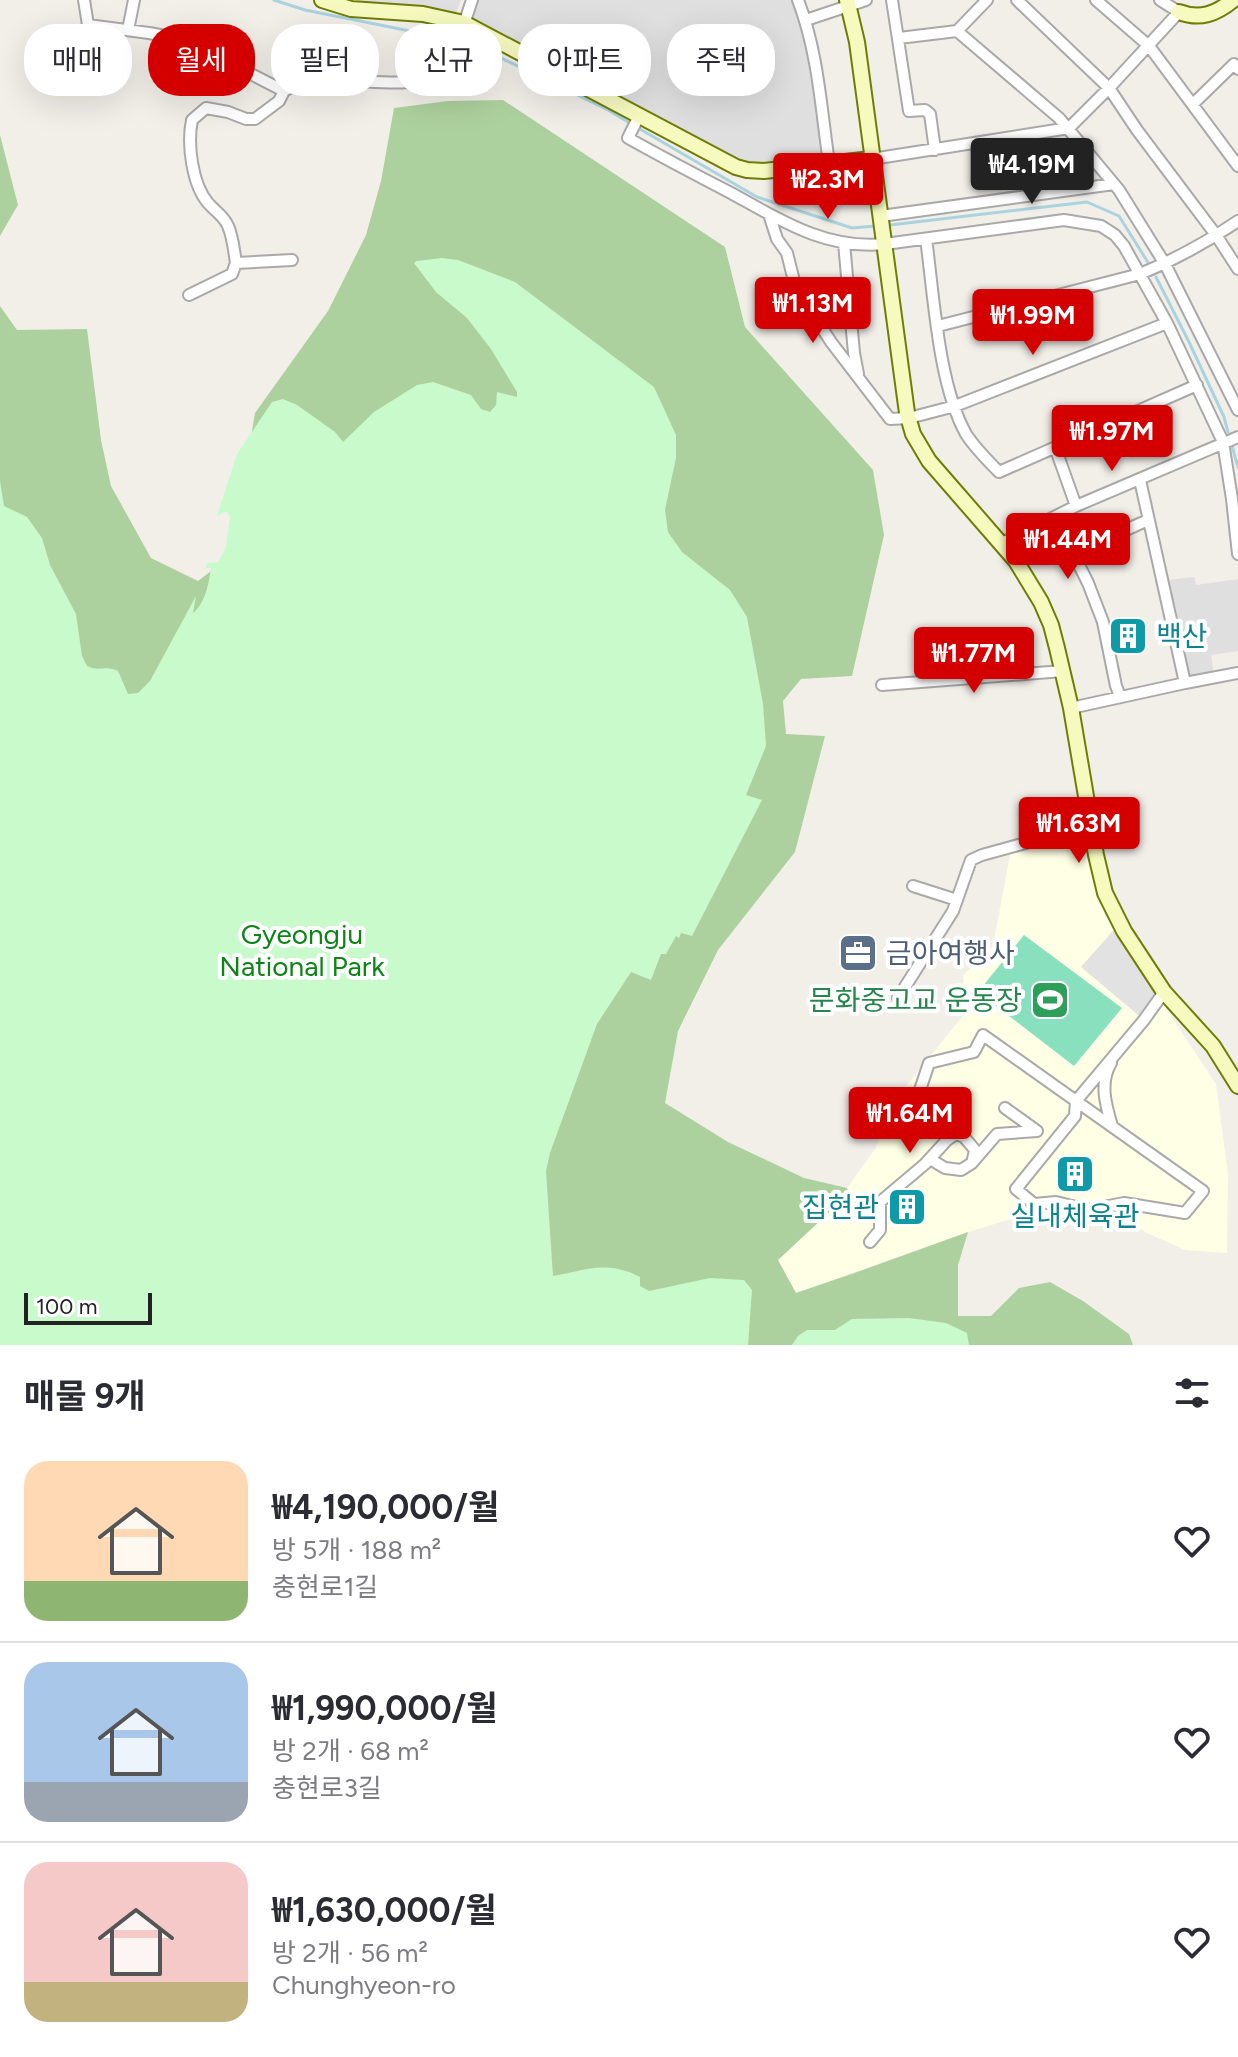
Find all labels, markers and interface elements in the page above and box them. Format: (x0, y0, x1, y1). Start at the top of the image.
chip: 매매 (24, 24, 132, 96)
chip: 월세 (148, 24, 255, 96)
chip: 필터 (271, 24, 379, 96)
chip: 신규 (395, 24, 502, 96)
chip: 아파트 (518, 24, 651, 96)
chip: 주택 (667, 24, 775, 96)
pin: ₩4.19M (967, 138, 1097, 206)
text: ₩4.19M (989, 148, 1075, 180)
pin: ₩2.3M (772, 153, 884, 221)
text: ₩2.3M (791, 163, 865, 195)
pin: ₩1.13M (748, 277, 878, 345)
text: ₩1.13M (773, 287, 853, 319)
pin: ₩1.99M (968, 289, 1098, 357)
text: ₩1.99M (990, 299, 1076, 331)
pin: ₩1.97M (1047, 405, 1177, 473)
text: ₩1.97M (1070, 415, 1154, 447)
pin: ₩1.44M (1003, 513, 1133, 581)
text: ₩1.44M (1024, 523, 1112, 555)
building icon: 백산 (1107, 615, 1149, 657)
place label: 백산 (1156, 619, 1208, 653)
pin: ₩1.77M (909, 627, 1039, 695)
text: ₩1.77M (932, 637, 1016, 669)
pin: ₩1.63M (1014, 797, 1144, 865)
text: ₩1.63M (1037, 807, 1121, 839)
park label: Gyeongju National Park (219, 917, 385, 983)
office icon: 금아여행사 (837, 932, 879, 974)
place label: 금아여행사 (886, 936, 1015, 970)
sports icon: 문화중고교 운동장 (1029, 979, 1071, 1021)
place label: 문화중고교 운동장 (809, 983, 1022, 1017)
pin: ₩1.64M (845, 1087, 975, 1155)
text: ₩1.64M (867, 1097, 953, 1129)
building icon: 실내체육관 (1054, 1153, 1096, 1195)
building icon: 집현관 (886, 1186, 928, 1228)
place label: 집현관 (802, 1190, 879, 1224)
place label: 실내체육관 (1011, 1199, 1139, 1233)
scale bar (24, 1289, 152, 1325)
text: 100 m (36, 1293, 97, 1320)
icon: filters (1170, 1371, 1214, 1415)
text: 매물 9개 (24, 1376, 146, 1417)
text: ₩4,190,000/월 (272, 1487, 499, 1528)
icon: home (88, 1493, 184, 1589)
icon: heart (1170, 1519, 1214, 1563)
text: 방 5개 · 188 m² (272, 1534, 441, 1566)
text: 충현로1길 (272, 1571, 378, 1603)
text: ₩1,990,000/월 (272, 1688, 497, 1729)
icon: home (88, 1694, 184, 1790)
icon: heart (1170, 1720, 1214, 1764)
text: 방 2개 · 68 m² (272, 1735, 429, 1767)
text: 충현로3길 (272, 1772, 382, 1804)
text: ₩1,630,000/월 (272, 1890, 497, 1931)
icon: home (88, 1894, 184, 1990)
icon: heart (1170, 1920, 1214, 1964)
text: 방 2개 · 56 m² (272, 1937, 428, 1969)
text: Chunghyeon-ro (272, 1969, 456, 2001)

